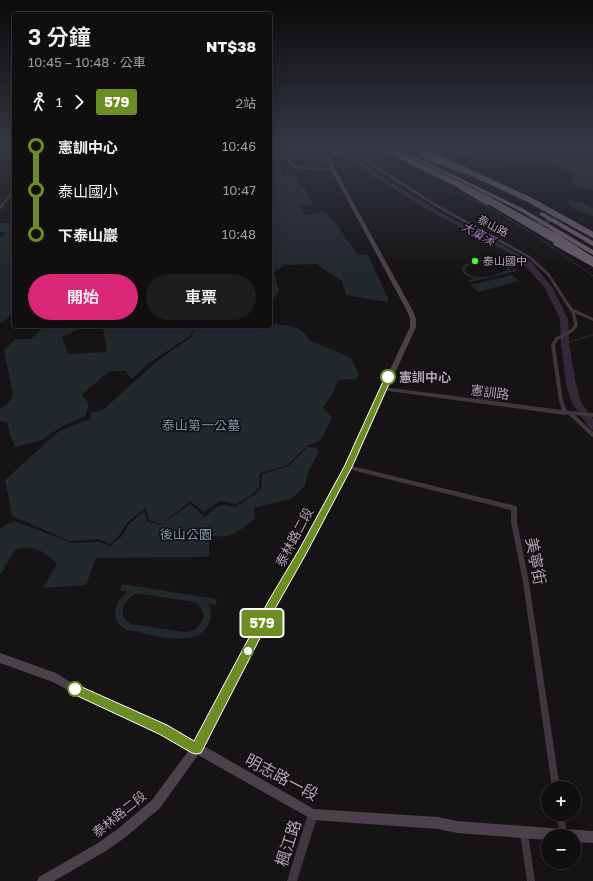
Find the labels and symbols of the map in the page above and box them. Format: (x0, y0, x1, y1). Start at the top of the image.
street label: 泰山路 (476, 212, 511, 239)
water label: 大窠溪 (459, 218, 499, 250)
place label: 泰山國中 (483, 254, 527, 267)
marker: 泰山國中 (470, 256, 480, 266)
marker: 憲訓中心 (380, 369, 396, 385)
place label: 憲訓中心 (399, 369, 451, 385)
street label: 憲訓路 (470, 382, 510, 402)
park label: 泰山第一公墓 (162, 417, 240, 433)
street label: 泰林路二段 (272, 505, 316, 569)
park label: 後山公園 (160, 526, 212, 542)
street label: 美寧街 (522, 536, 550, 586)
line badge: 579 (239, 610, 285, 636)
unlabelled marker (242, 645, 254, 657)
unlabelled marker (67, 681, 83, 697)
street label: 明志路一段 (242, 749, 322, 805)
street label: 泰林路二段 (89, 787, 149, 841)
street label: 楓江路 (271, 817, 305, 869)

